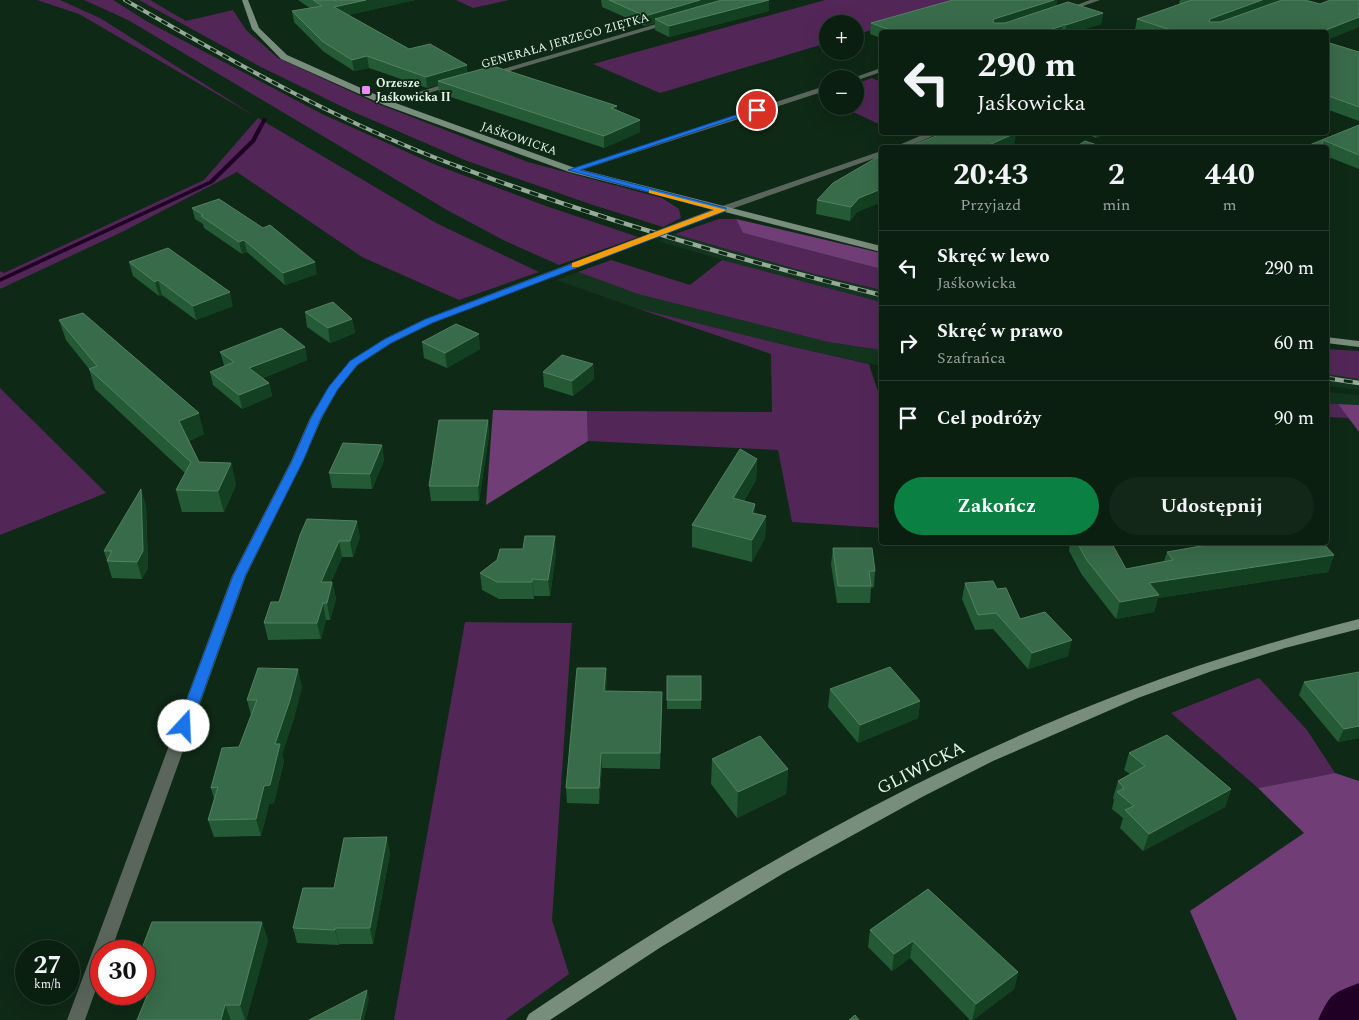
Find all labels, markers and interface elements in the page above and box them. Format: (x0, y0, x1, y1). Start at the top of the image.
street label: GENERAŁA JERZEGO ZIĘTKA (479, 8, 651, 74)
map controls (819, 15, 864, 115)
button: + (819, 15, 864, 60)
text: 290 m (977, 39, 1076, 92)
icon: left (894, 50, 959, 115)
button: − (819, 70, 864, 115)
place label: Orzesze Jaśkowicka II (376, 74, 451, 107)
marker: Orzesze Jaśkowicka II (360, 84, 372, 96)
text: Jaśkowicka (977, 87, 1086, 120)
pin (736, 89, 778, 131)
icon: arrive (743, 96, 771, 124)
street label: JAŚKOWICKA (478, 117, 560, 161)
text: 20:43 (953, 152, 1028, 198)
text: 2 (1108, 152, 1125, 198)
text: 440 (1204, 152, 1255, 198)
text: Przyjazd (960, 193, 1021, 217)
text: min (1102, 193, 1130, 217)
text: m (1223, 193, 1237, 217)
text: Skręć w lewo (937, 242, 1050, 271)
icon: left (894, 254, 922, 282)
text: 290 m (1264, 254, 1314, 283)
text: Jaśkowicka (937, 271, 1016, 295)
text: Skręć w prawo (937, 317, 1063, 346)
icon: right (894, 329, 922, 357)
text: 60 m (1274, 329, 1314, 358)
text: Szafrańca (937, 346, 1006, 370)
icon: arrive (894, 404, 922, 432)
text: Cel podróży (937, 404, 1041, 433)
text: 90 m (1274, 404, 1314, 433)
button: Zakończ (894, 477, 1099, 535)
button: Udostępnij (1109, 477, 1314, 535)
position arrow (157, 699, 209, 751)
street label: GLIWICKA (872, 734, 970, 802)
speed limit sign: 30 (90, 940, 155, 1005)
text: 27 (33, 947, 62, 985)
text: km/h (34, 975, 61, 994)

